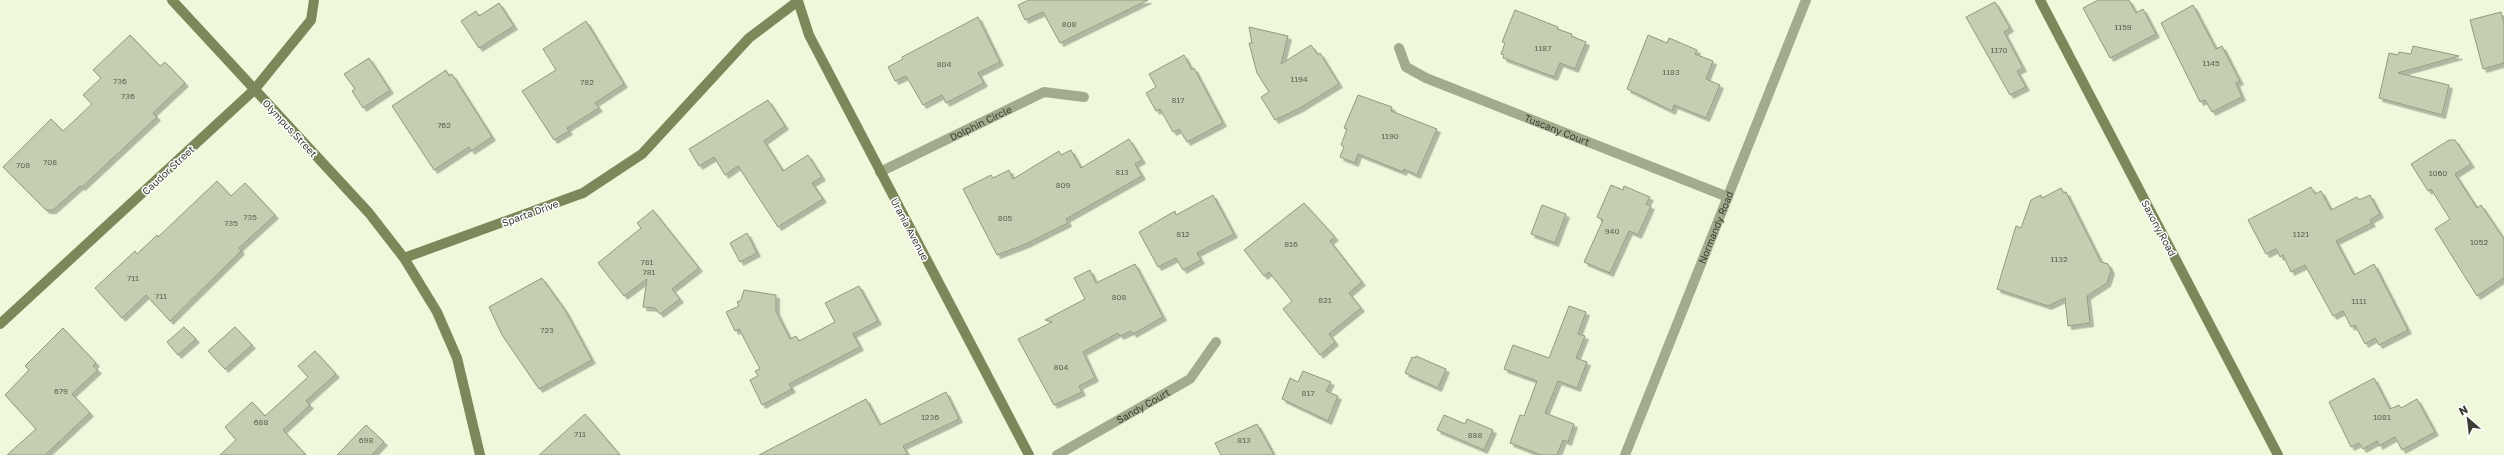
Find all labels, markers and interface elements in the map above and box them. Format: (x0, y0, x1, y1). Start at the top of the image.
house number: 808 (1062, 19, 1076, 29)
house number: 1159 (2114, 22, 2132, 32)
house number: 1187 (1535, 43, 1551, 53)
house number: 1170 (1991, 45, 2008, 55)
house number: 1145 (2202, 58, 2220, 68)
house number: 804 (937, 59, 951, 69)
house number: 1183 (1662, 67, 1680, 77)
house number: 1194 (1290, 74, 1308, 84)
house number: 736 (113, 76, 127, 86)
house number: 782 (580, 77, 594, 87)
house number: 736 (121, 91, 135, 101)
house number: 817 (1172, 95, 1185, 105)
street label: Olympus Street (260, 97, 320, 159)
street label: Dolphin Circle (948, 103, 1014, 143)
street label: Tuscany Court (1523, 111, 1591, 148)
house number: 762 (437, 120, 451, 130)
house number: 1190 (1381, 131, 1399, 141)
street label: Caudor Street (140, 143, 196, 197)
house number: 708 (43, 157, 57, 167)
house number: 708 (16, 160, 30, 170)
house number: 813 (1115, 167, 1129, 177)
house number: 1060 (2429, 168, 2447, 178)
house number: 809 (1056, 180, 1070, 190)
street label: Normandy Road (1696, 189, 1735, 265)
street label: Urania Avenue (888, 196, 932, 262)
street label: Sparta Drive (500, 197, 560, 229)
street label: Saxony Road (2139, 198, 2179, 258)
house number: 735 (243, 212, 257, 222)
house number: 805 (998, 213, 1013, 223)
house number: 735 (224, 218, 238, 228)
house number: 940 (1605, 226, 1619, 236)
house number: 812 (1176, 229, 1190, 239)
house number: 1121 (2293, 229, 2309, 239)
house number: 1052 (2470, 237, 2488, 247)
house number: 816 (1284, 239, 1298, 249)
house number: 1132 (2050, 254, 2068, 264)
house number: 781 (641, 257, 654, 267)
house number: 781 (643, 267, 656, 277)
house number: 711 (127, 273, 139, 283)
house number: 711 (155, 291, 167, 301)
house number: 808 (1112, 292, 1126, 302)
house number: 821 (1318, 295, 1332, 305)
house number: 1111 (2351, 296, 2367, 306)
house number: 723 (540, 325, 554, 335)
house number: 804 (1054, 362, 1068, 372)
house number: 679 (54, 386, 68, 396)
street label: Sandy Court (1114, 386, 1172, 426)
house number: 817 (1302, 388, 1315, 398)
north arrow (2448, 399, 2488, 439)
text: N (2456, 402, 2470, 417)
house number: 1236 (921, 412, 939, 422)
house number: 1081 (2373, 412, 2391, 422)
house number: 688 (254, 417, 268, 427)
house number: 711 (574, 429, 586, 439)
house number: 888 (1468, 430, 1482, 440)
house number: 698 (359, 435, 373, 445)
house number: 813 (1237, 435, 1251, 445)

